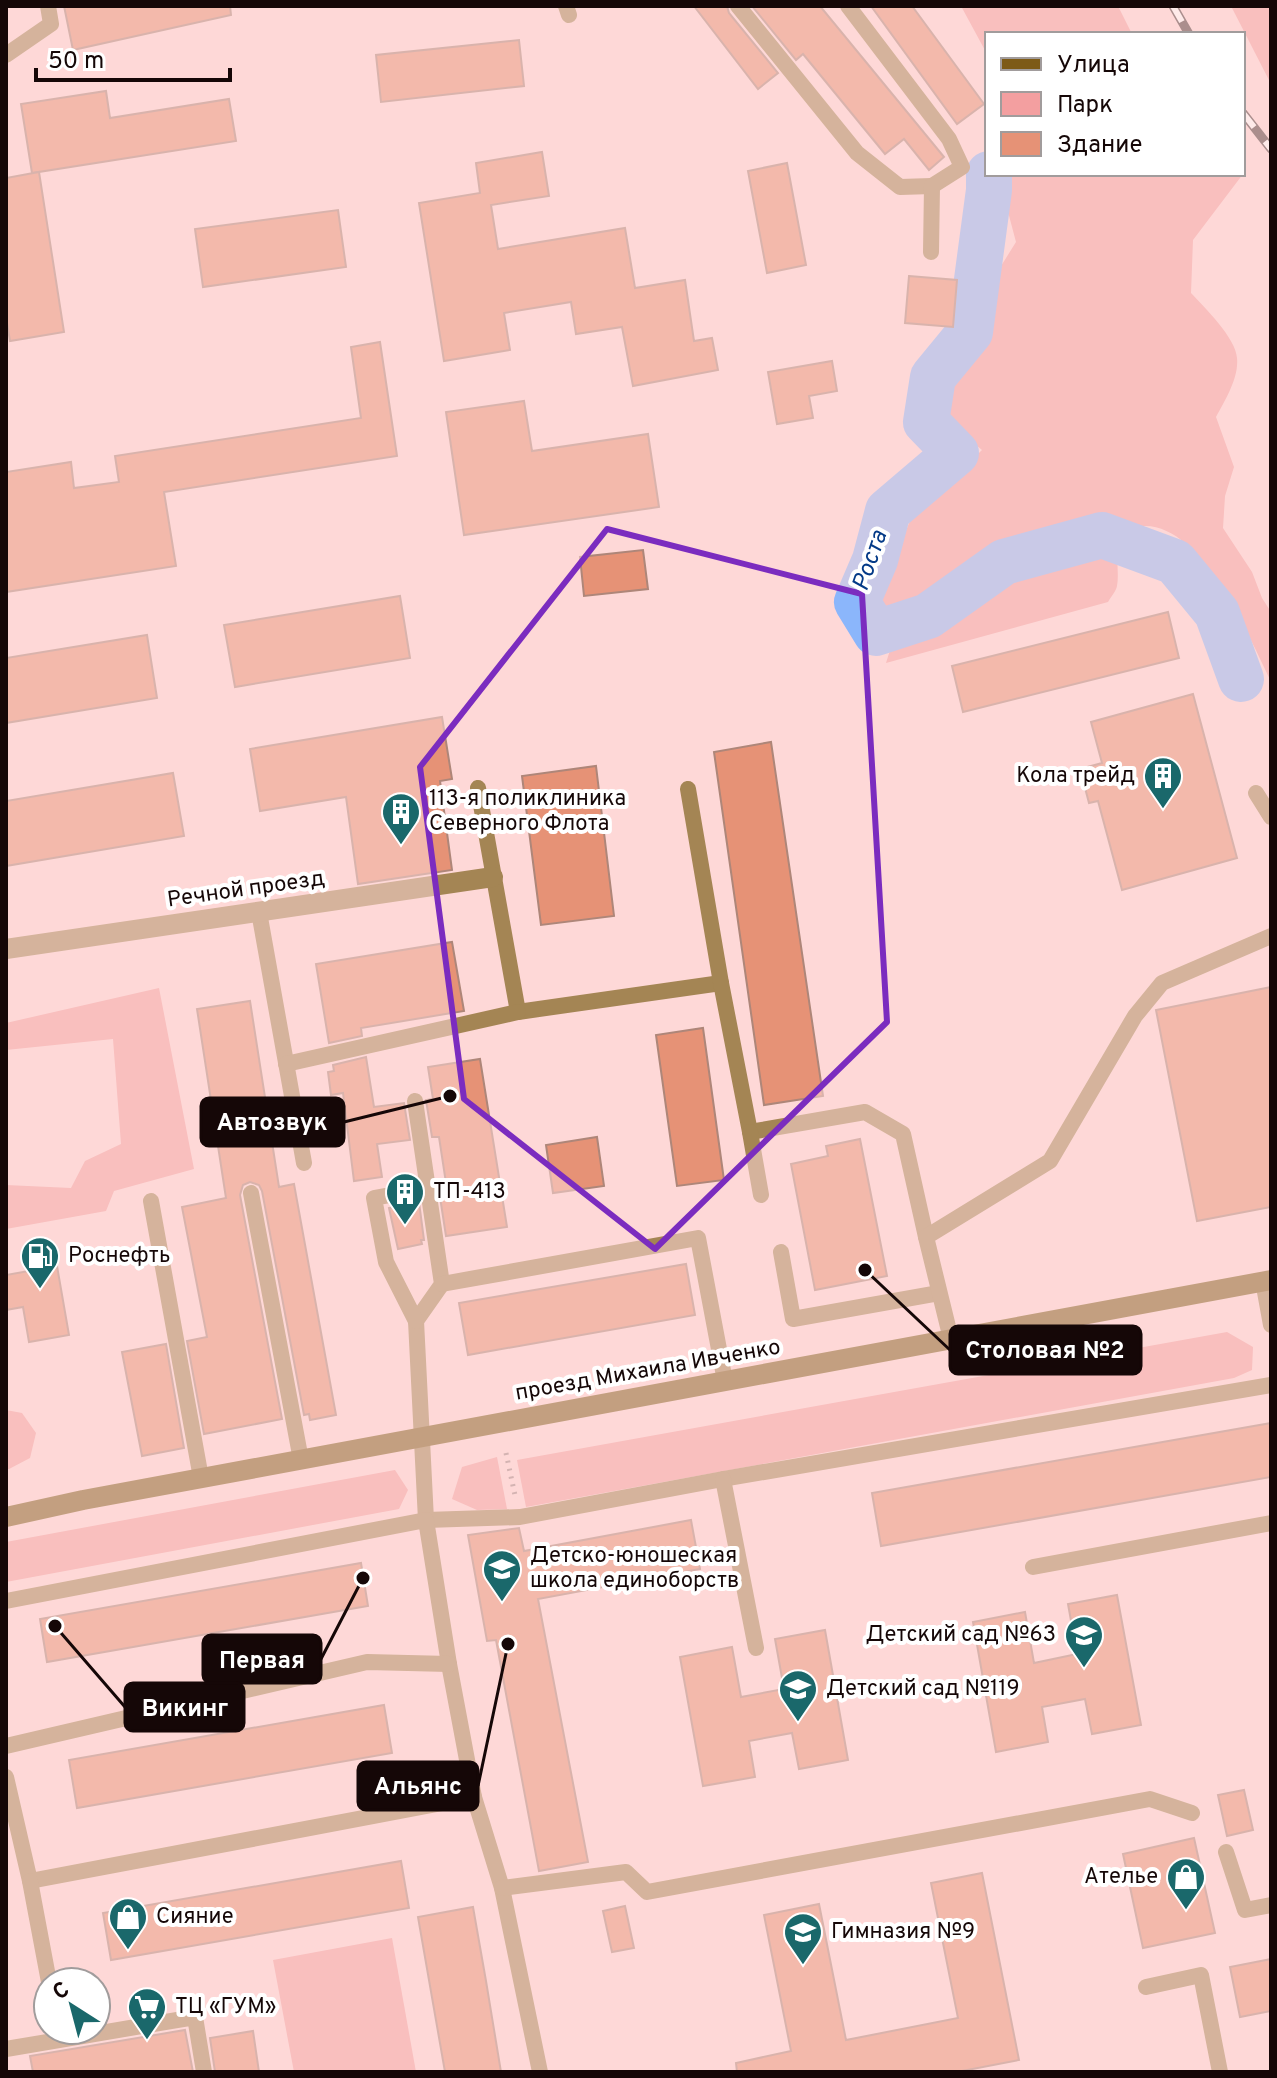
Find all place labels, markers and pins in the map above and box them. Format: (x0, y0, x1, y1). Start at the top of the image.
building icon: Кола трейд (1142, 755, 1184, 810)
place label: Кола трейд (1016, 763, 1135, 790)
place label: 113-я поликлиника Северного Флота (429, 786, 626, 838)
building icon: 113-я поликлиника Северного Флота (380, 791, 422, 846)
callout: Автозвук (201, 1098, 344, 1146)
building icon: ТП-413 (384, 1171, 426, 1226)
place label: ТП-413 (433, 1179, 506, 1206)
fuel station icon: Роснефть (19, 1235, 61, 1290)
place label: Роснефть (68, 1243, 170, 1270)
callout: Столовая №2 (950, 1326, 1141, 1374)
place label: Детско-юношеская школа единоборств (530, 1543, 739, 1595)
school or university icon: Детско-юношеская школа единоборств (481, 1548, 523, 1603)
school or university icon: Детский сад №63 (1063, 1614, 1105, 1669)
place label: Детский сад №63 (866, 1622, 1056, 1649)
callout: Первая (203, 1635, 321, 1683)
school or university icon: Детский сад №119 (777, 1668, 819, 1723)
place label: Детский сад №119 (826, 1676, 1020, 1703)
callout: Викинг (125, 1683, 244, 1731)
callout: Альянс (358, 1762, 478, 1810)
shop icon: Ателье (1165, 1856, 1207, 1911)
place label: Ателье (1084, 1864, 1158, 1891)
shop icon: Сияние (107, 1896, 149, 1951)
place label: Сияние (156, 1904, 233, 1931)
school or university icon: Гимназия №9 (782, 1911, 824, 1966)
place label: Гимназия №9 (831, 1919, 975, 1946)
supermarket icon: ТЦ «ГУМ» (126, 1986, 168, 2041)
place label: ТЦ «ГУМ» (175, 1994, 276, 2021)

